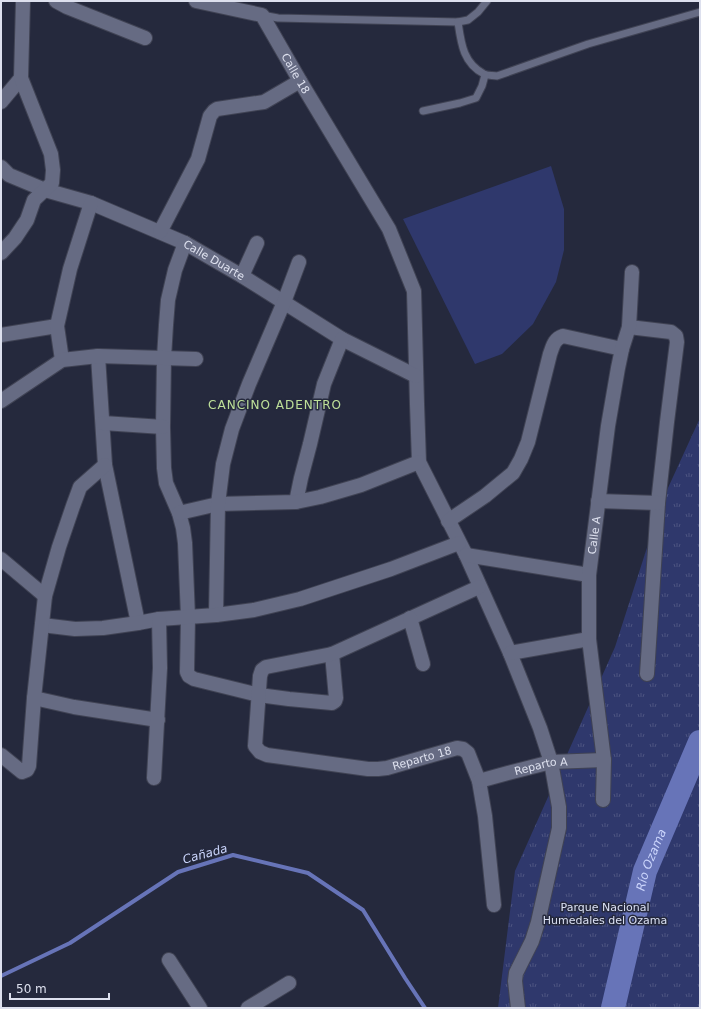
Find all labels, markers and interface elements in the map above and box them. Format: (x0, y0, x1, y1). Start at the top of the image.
street label: Calle 18 (278, 51, 312, 96)
street label: Calle Duarte (181, 237, 247, 283)
district label: CANCINO ADENTRO (208, 398, 342, 412)
street label: Calle A (586, 515, 603, 555)
street label: Reparto 18 (391, 744, 453, 773)
street label: Reparto A (513, 755, 568, 778)
water label: Río Ozama (634, 827, 669, 892)
water label: Cañada (181, 841, 229, 867)
park label: Parque Nacional Humedales del Ozama (543, 901, 667, 927)
scale bar (10, 975, 109, 1001)
text: 50 m (16, 982, 47, 996)

